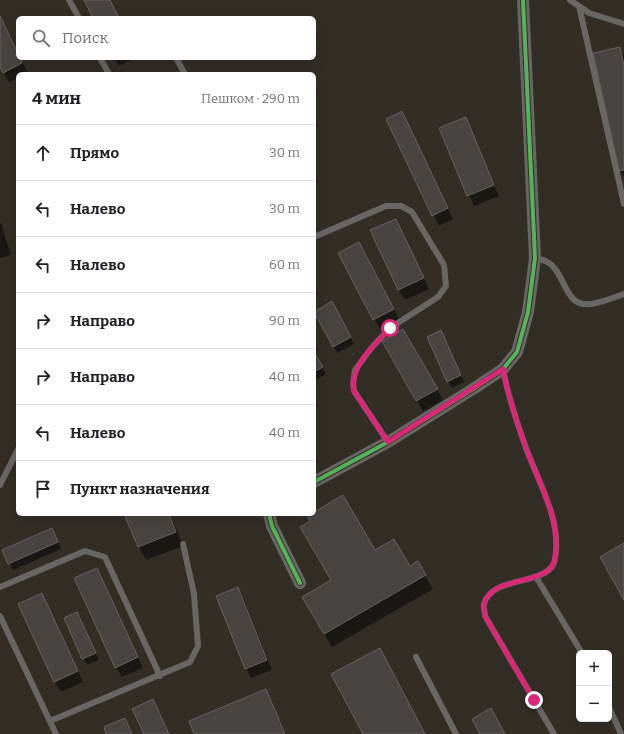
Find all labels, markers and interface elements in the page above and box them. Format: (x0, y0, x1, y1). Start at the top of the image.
search box (16, 16, 316, 60)
icon: search (30, 27, 52, 49)
text: Поиск (62, 29, 108, 47)
text: 4 мин (32, 88, 81, 109)
text: Пешком · 290 m (201, 91, 300, 106)
icon: ahead (32, 142, 54, 164)
text: Прямо (70, 144, 119, 162)
text: 30 m (269, 145, 300, 160)
icon: left (32, 198, 54, 220)
text: Налево (70, 200, 125, 218)
text: 30 m (269, 201, 300, 216)
icon: left (32, 254, 54, 276)
text: Налево (70, 256, 125, 274)
text: 60 m (269, 257, 300, 272)
icon: right (32, 310, 54, 332)
text: Направо (70, 312, 135, 330)
text: 90 m (269, 313, 300, 328)
route start (381, 319, 399, 337)
icon: right (32, 366, 54, 388)
text: Направо (70, 368, 135, 386)
text: 40 m (269, 369, 300, 384)
icon: left (32, 422, 54, 444)
text: Налево (70, 424, 125, 442)
text: 40 m (269, 425, 300, 440)
icon: arrive (32, 478, 54, 500)
text: Пункт назначения (70, 480, 210, 498)
map controls (576, 650, 612, 722)
button: + (576, 650, 612, 686)
button: − (576, 686, 612, 722)
route end (525, 691, 543, 709)

